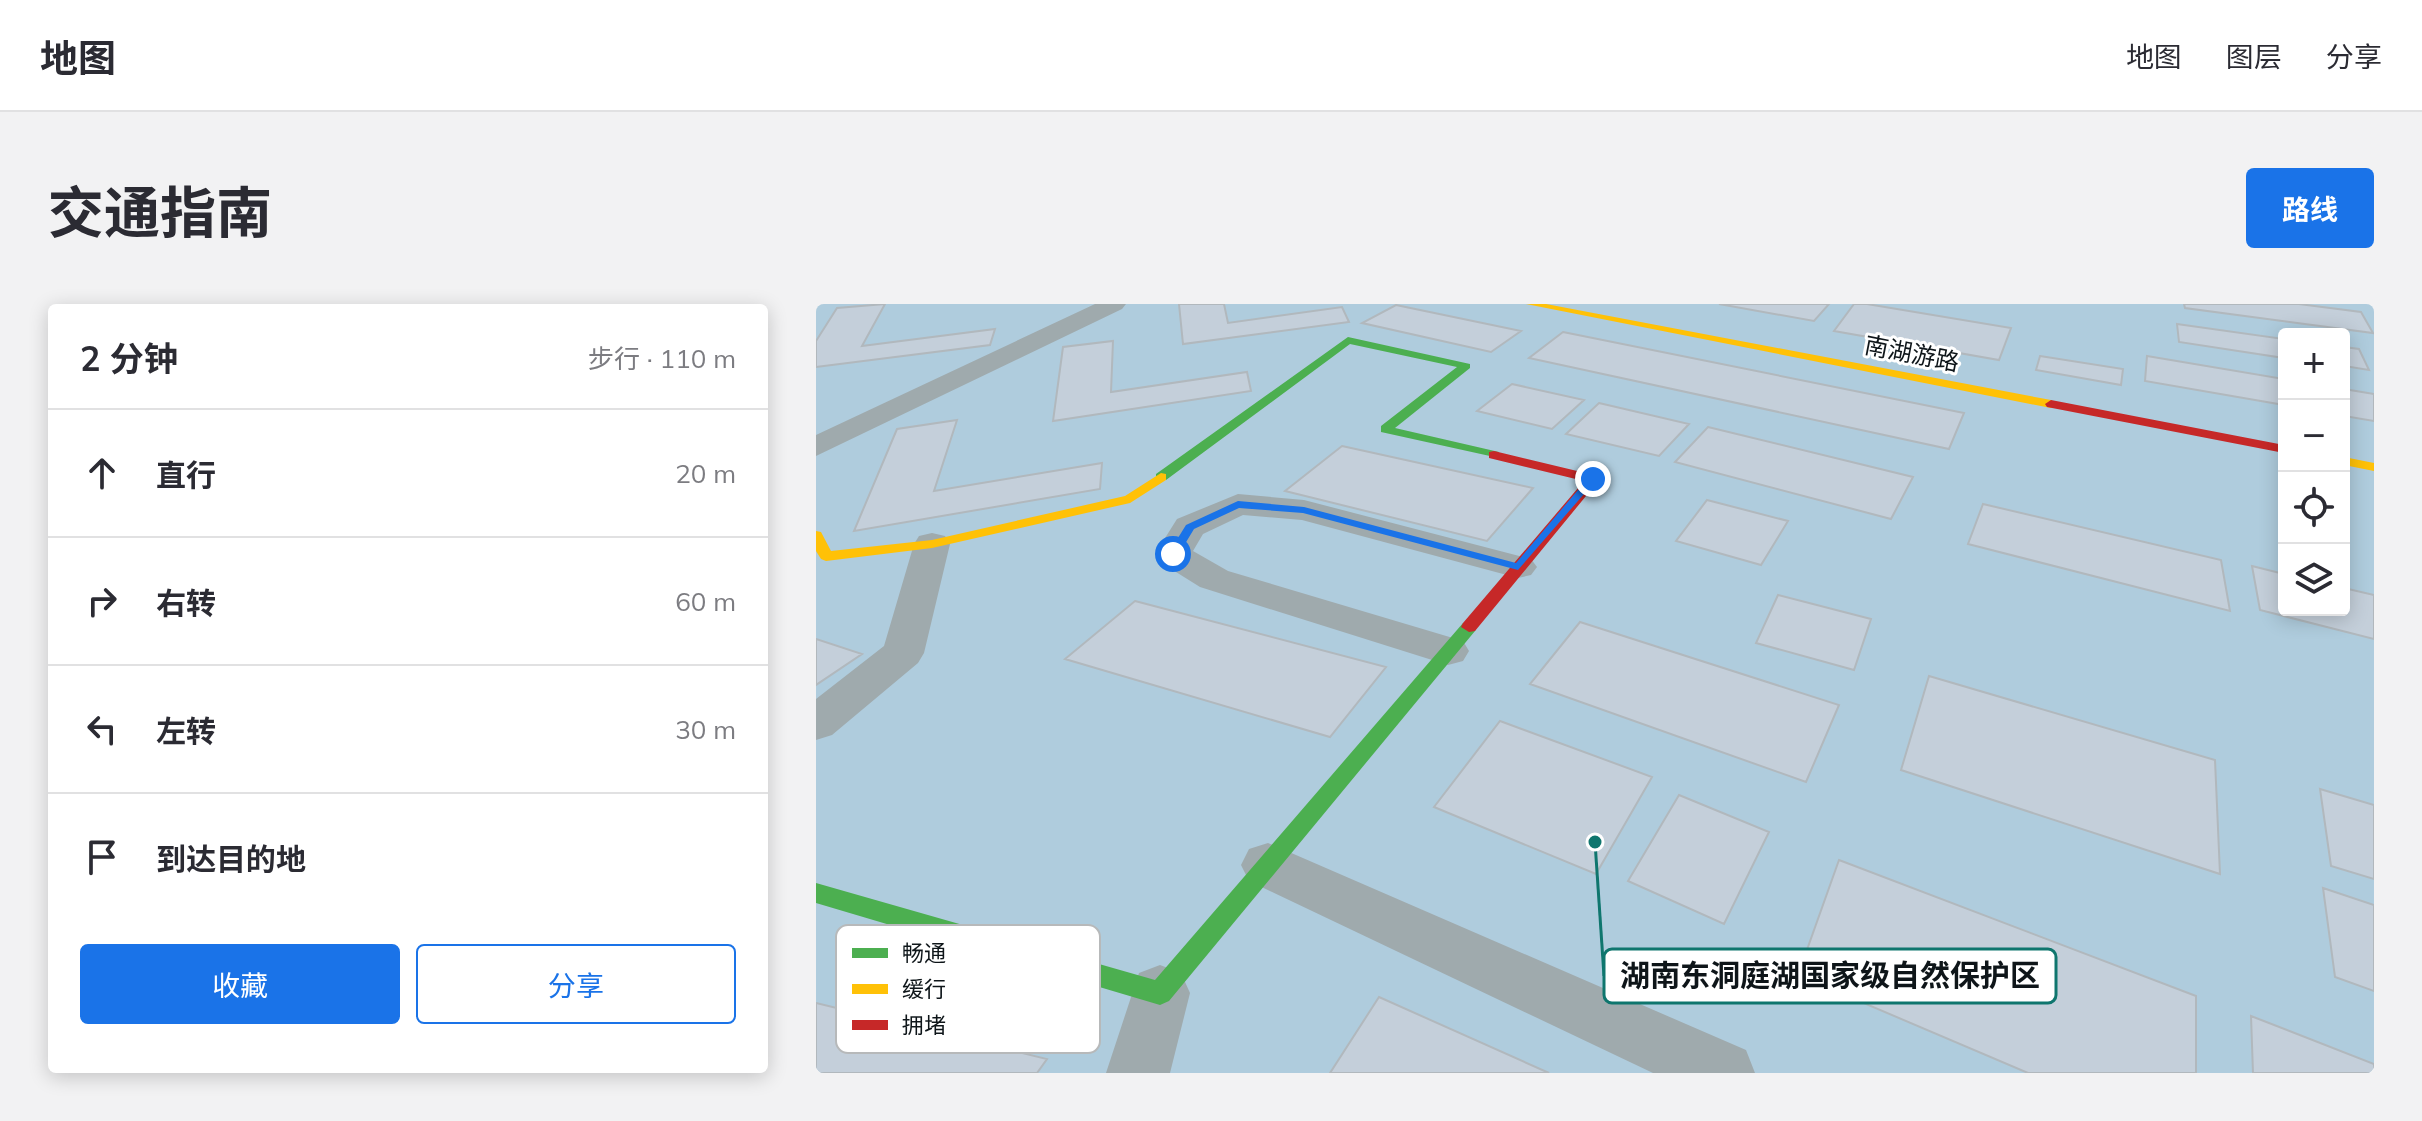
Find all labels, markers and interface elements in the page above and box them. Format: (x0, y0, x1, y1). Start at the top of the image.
text: 地图 (40, 34, 116, 82)
text: 地图 (2126, 39, 2182, 74)
text: 图层 (2226, 39, 2282, 74)
text: 分享 (2326, 39, 2382, 74)
button: 路线 (2246, 168, 2374, 248)
text: 交通指南 (48, 177, 272, 247)
map controls (2278, 328, 2350, 616)
button: + (2278, 328, 2350, 400)
street label: 南湖游路 (1862, 329, 1962, 377)
text: 2 分钟 (80, 337, 178, 380)
text: 步行 · 110 m (588, 342, 736, 375)
button: − (2278, 400, 2350, 472)
icon: ahead (80, 451, 124, 495)
text: 直行 (156, 456, 216, 494)
text: 20 m (675, 457, 736, 490)
route end (1575, 461, 1611, 497)
button: locate (2278, 472, 2350, 544)
route start (1155, 536, 1191, 572)
button: layers (2278, 544, 2350, 616)
icon: right (80, 579, 124, 623)
text: 右转 (156, 584, 216, 622)
text: 60 m (675, 585, 736, 618)
icon: left (80, 707, 124, 751)
text: 左转 (156, 712, 216, 750)
text: 30 m (675, 713, 736, 746)
icon: arrive (80, 835, 124, 879)
text: 到达目的地 (156, 840, 306, 878)
legend (836, 925, 1100, 1053)
text: 畅通 (902, 939, 946, 967)
button: 收藏 (80, 944, 400, 1024)
button: 分享 (416, 944, 736, 1024)
callout: 湖南东洞庭湖国家级自然保护区 (1604, 949, 2056, 1003)
text: 湖南东洞庭湖国家级自然保护区 (1620, 956, 2040, 994)
text: 缓行 (902, 975, 946, 1003)
text: 拥堵 (902, 1011, 946, 1039)

